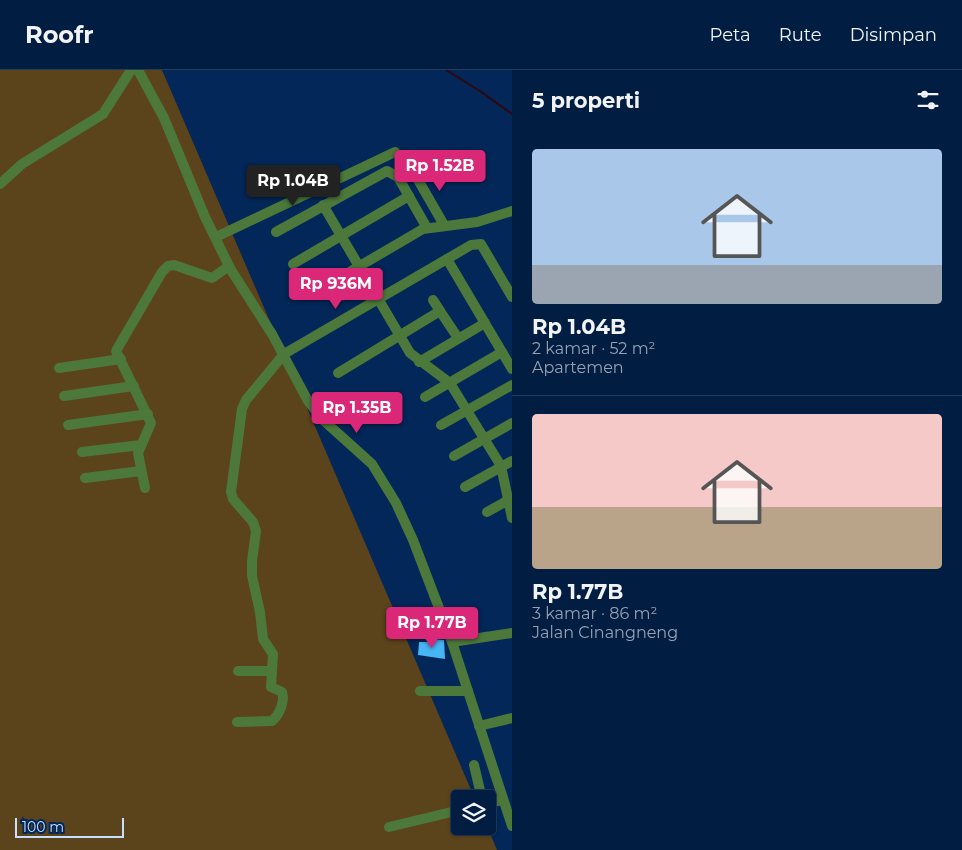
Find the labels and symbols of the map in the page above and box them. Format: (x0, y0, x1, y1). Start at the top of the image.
pin: Rp 1.52B (388, 150, 492, 192)
pin: Rp 1.04B (241, 164, 345, 207)
pin: Rp 936M (290, 268, 382, 310)
pin: Rp 1.35B (305, 392, 409, 434)
pin: Rp 1.77B (380, 606, 484, 649)
scale bar (15, 815, 124, 838)

